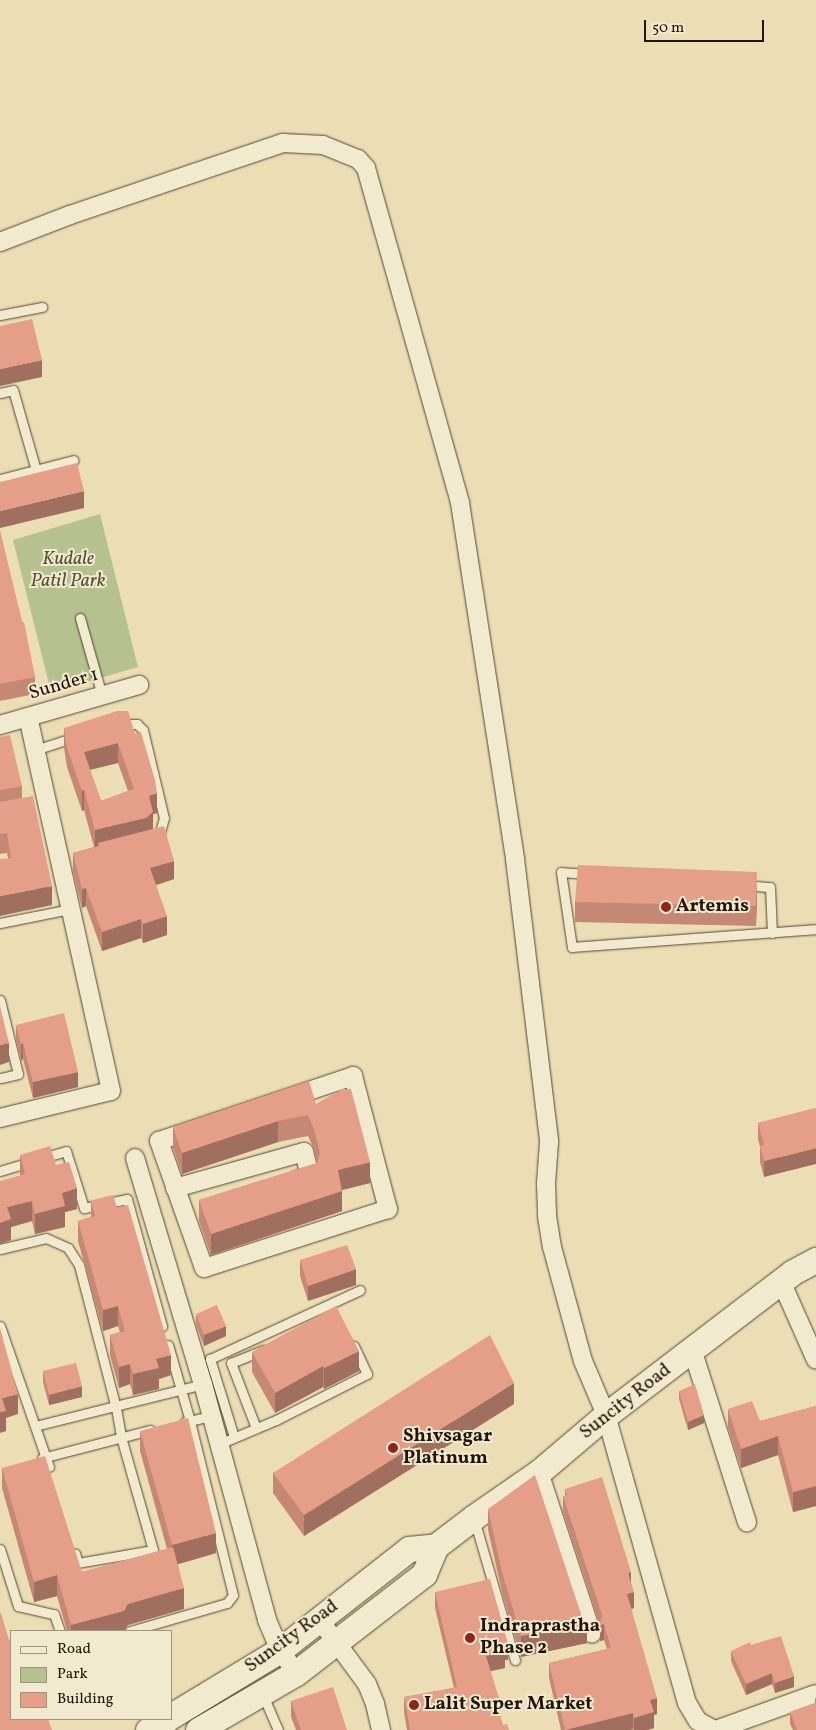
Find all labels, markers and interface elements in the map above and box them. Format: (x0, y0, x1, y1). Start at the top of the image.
scale bar (646, 10, 766, 42)
text: 50 m (652, 18, 684, 39)
park label: Kudale Patil Park (30, 549, 106, 593)
street label: Sunder 1 (27, 664, 101, 706)
place label: Artemis (676, 896, 749, 918)
marker: Artemis (660, 901, 672, 913)
street label: Suncity Road (575, 1359, 677, 1445)
place label: Shivsagar Platinum (403, 1426, 492, 1470)
marker: Shivsagar Platinum (387, 1442, 399, 1454)
street label: Suncity Road (241, 1595, 343, 1679)
place label: Indraprastha Phase 2 (480, 1616, 600, 1660)
legend (10, 1630, 172, 1720)
marker: Indraprastha Phase 2 (464, 1632, 476, 1644)
text: Road (57, 1639, 91, 1660)
text: Park (57, 1664, 88, 1685)
text: Building (57, 1689, 113, 1710)
place label: Lalit Super Market (424, 1694, 592, 1716)
marker: Lalit Super Market (408, 1699, 420, 1711)

